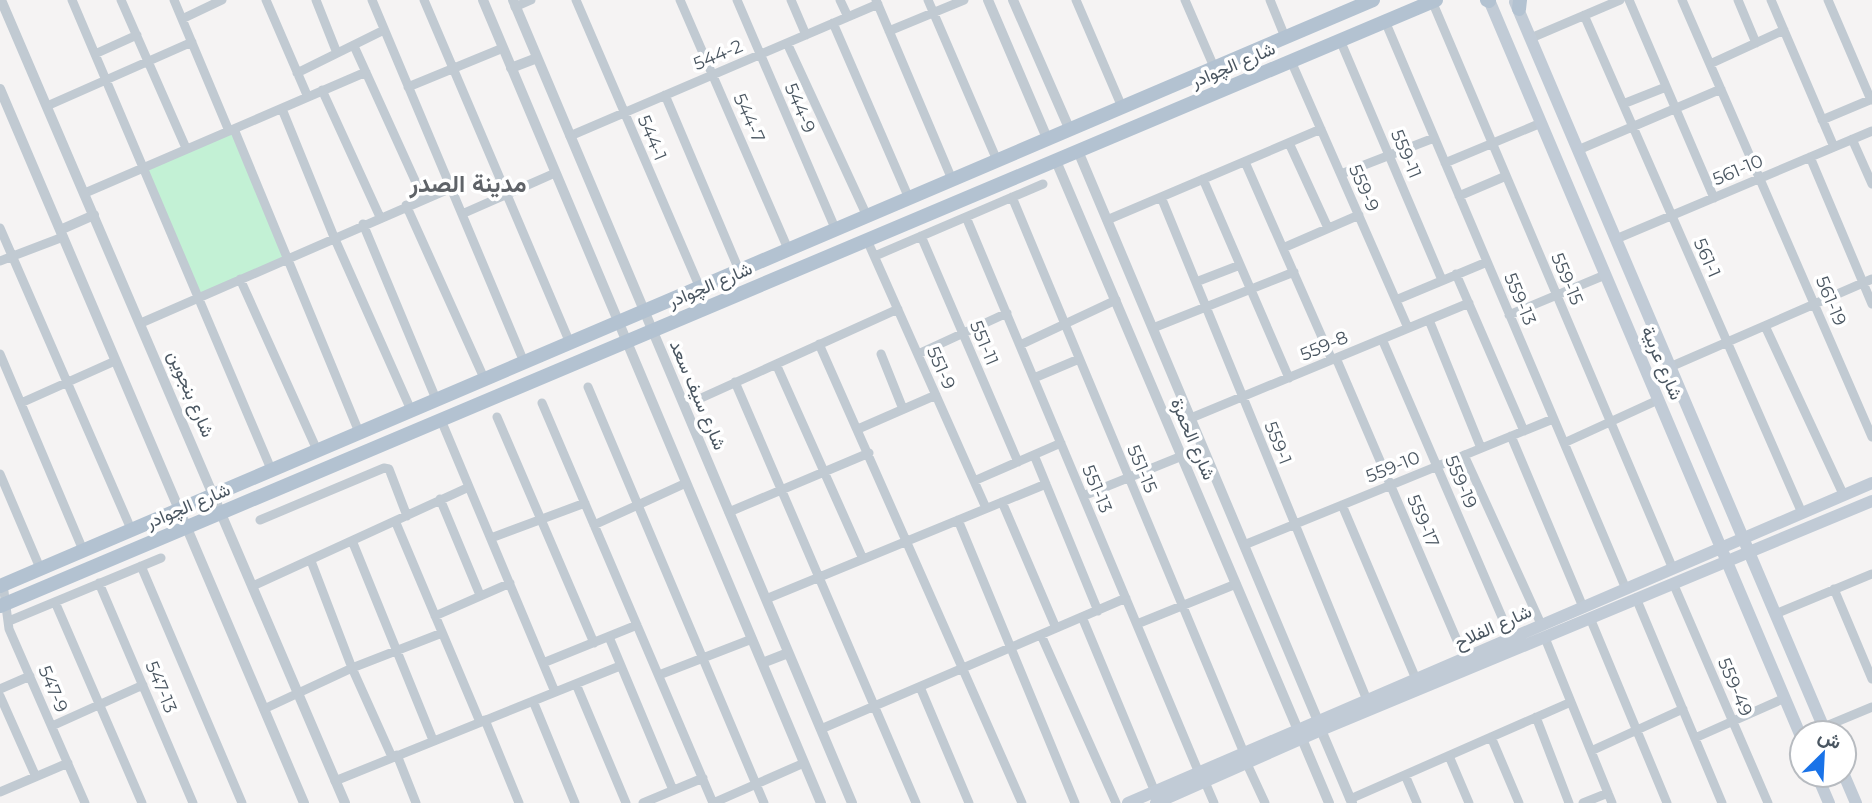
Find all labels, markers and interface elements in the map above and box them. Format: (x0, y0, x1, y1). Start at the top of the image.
street label: 544-2 (690, 35, 746, 75)
street label: شارع الچوادر (1187, 37, 1279, 94)
street label: 544-9 (780, 80, 820, 136)
street label: 544-7 (728, 90, 770, 146)
street label: 544-1 (633, 112, 671, 164)
street label: 559-11 (1386, 126, 1426, 182)
street label: 561-10 (1709, 150, 1767, 190)
street label: 559-9 (1344, 161, 1384, 215)
district label: مدينة الصدر (408, 169, 527, 199)
street label: 561-1 (1689, 235, 1725, 281)
street label: 559-15 (1546, 250, 1588, 308)
street label: شارع الچوادر (664, 257, 756, 314)
street label: 559-13 (1499, 270, 1541, 328)
street label: 561-19 (1811, 273, 1851, 329)
street label: 551-11 (965, 317, 1003, 369)
street label: شارع عربية (1636, 323, 1687, 404)
street label: 559-8 (1297, 326, 1351, 366)
street label: شارع سيف سعد (664, 337, 731, 454)
street label: 551-9 (922, 343, 960, 393)
street label: شارع بنجوين (162, 347, 219, 441)
street label: شارع الحمزة (1165, 395, 1220, 484)
street label: 559-1 (1259, 418, 1297, 468)
street label: 551-15 (1122, 442, 1162, 496)
street label: 559-10 (1363, 446, 1423, 488)
street label: 559-19 (1440, 452, 1482, 512)
street label: 551-13 (1077, 462, 1117, 516)
street label: شارع الچوادر (142, 478, 234, 535)
street label: 559-17 (1402, 491, 1444, 551)
street label: شارع الفلاح (1451, 600, 1535, 655)
street label: 559-49 (1713, 655, 1757, 719)
street label: 547-13 (140, 658, 182, 716)
street label: 547-9 (33, 662, 73, 716)
north arrow (1788, 719, 1858, 789)
text: ش (1815, 724, 1845, 754)

